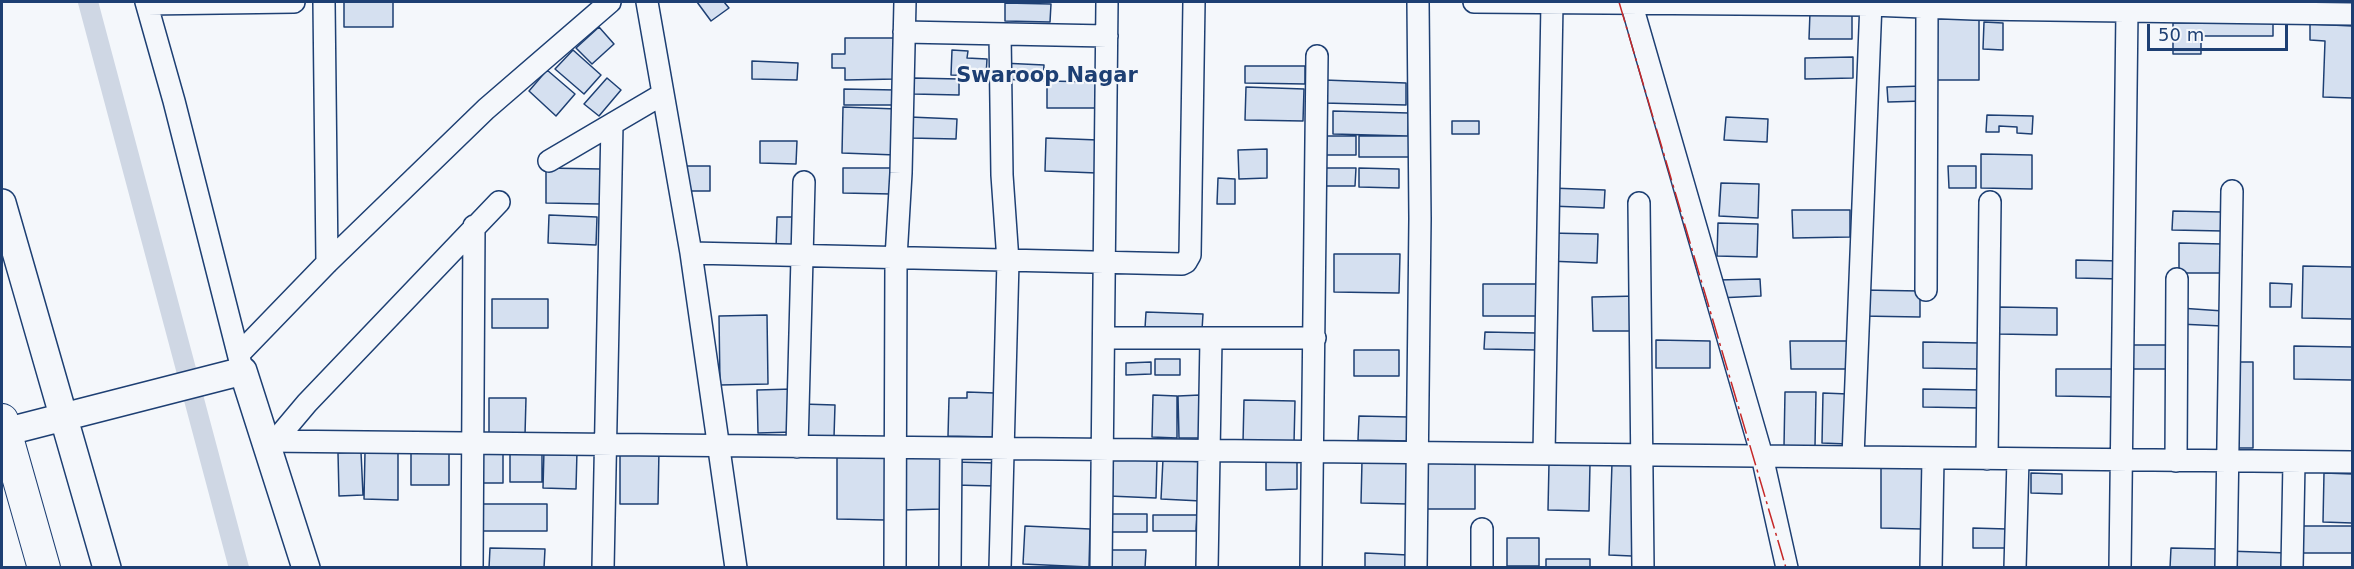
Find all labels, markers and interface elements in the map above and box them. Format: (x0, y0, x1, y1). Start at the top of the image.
scale bar (2150, 12, 2291, 50)
text: 50 m (2158, 24, 2204, 45)
district label: Swaroop Nagar (956, 64, 1138, 90)

